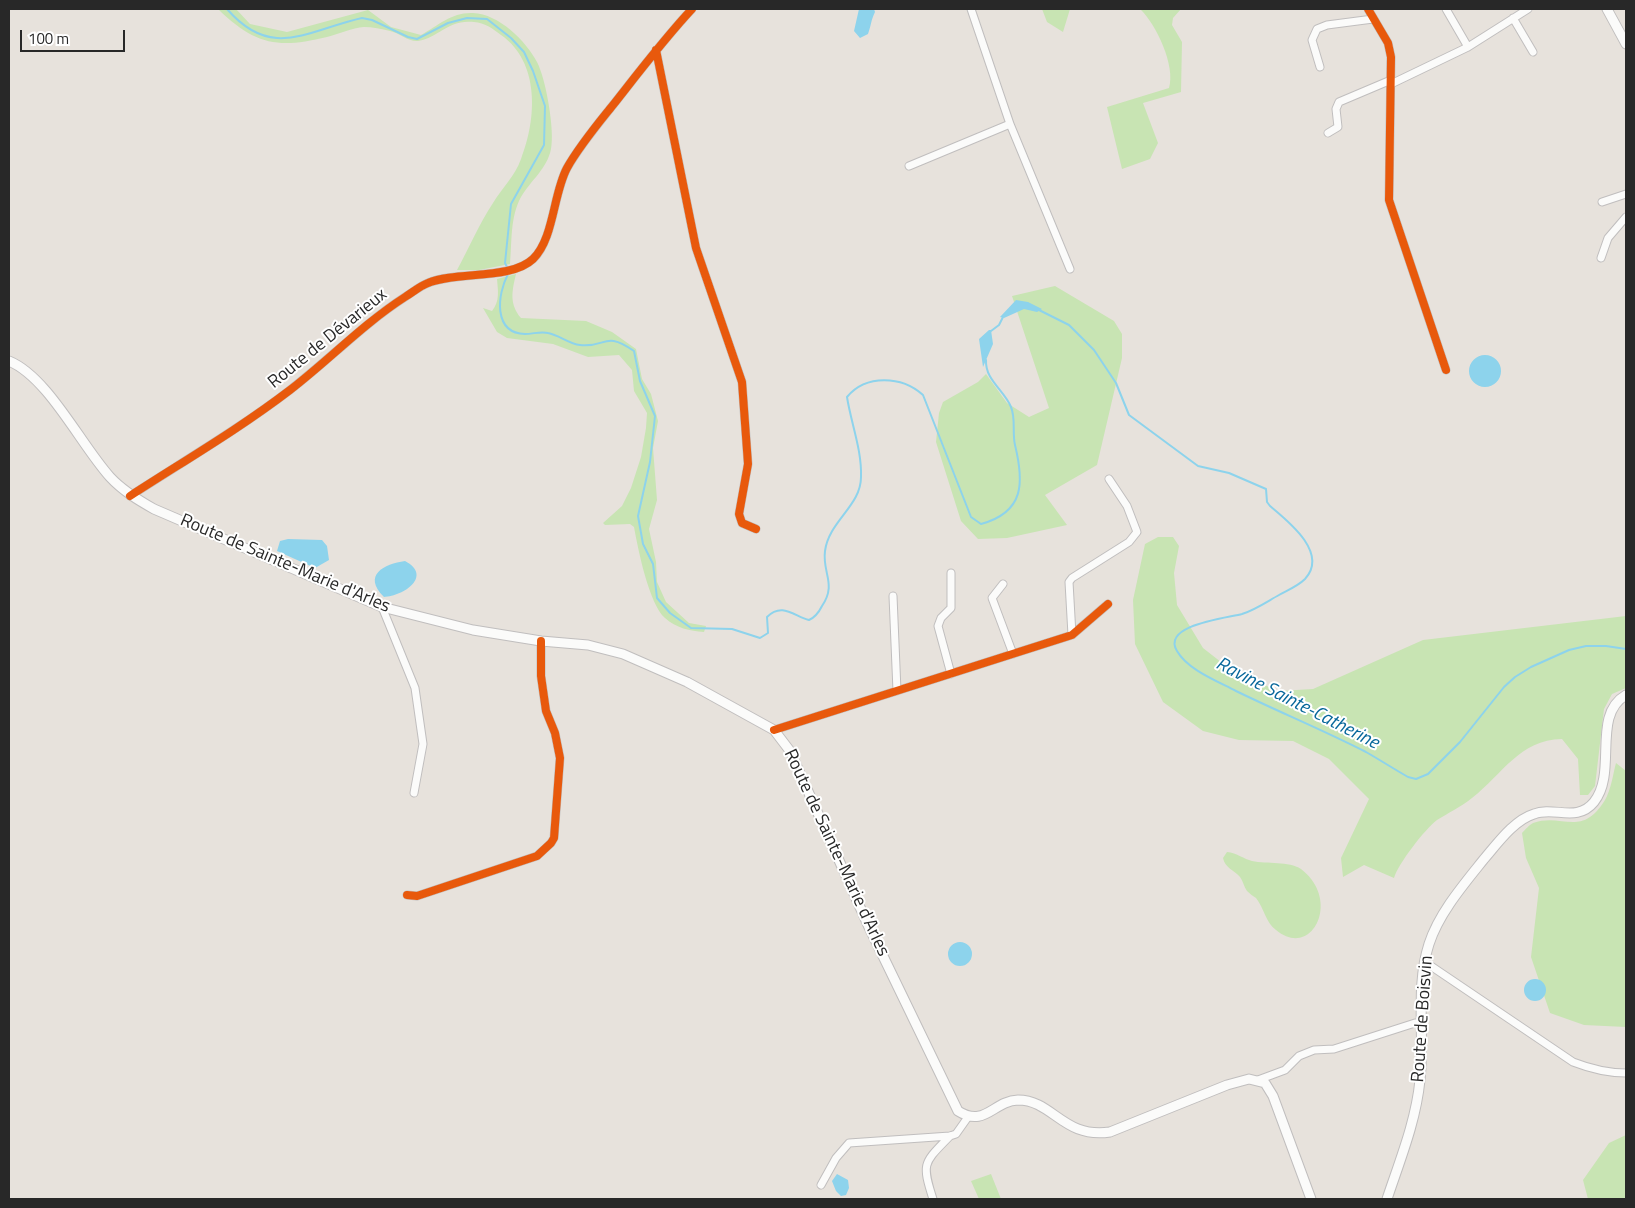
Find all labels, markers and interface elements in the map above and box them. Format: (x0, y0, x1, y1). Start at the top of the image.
scale bar (22, 20, 128, 52)
text: 100 m (28, 27, 69, 50)
street label: Route de Dévarieux (264, 284, 392, 394)
street label: Route de Sainte-Marie d'Arles (177, 510, 393, 618)
water label: Ravine Sainte-Catherine (1212, 653, 1382, 755)
street label: Route de Sainte-Marie d'Arles (778, 746, 894, 960)
street label: Route de Boisvin (1408, 955, 1438, 1083)

